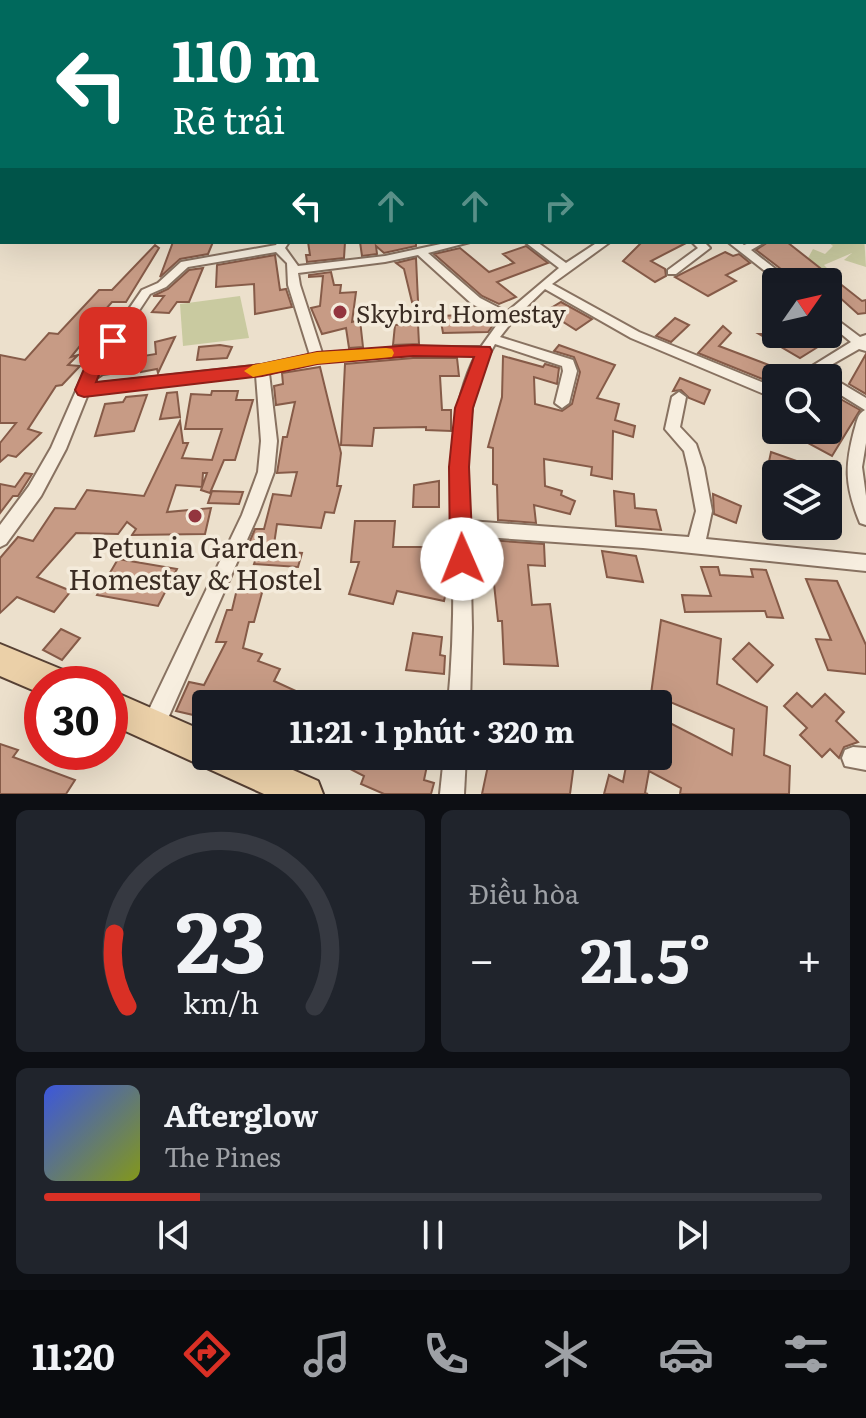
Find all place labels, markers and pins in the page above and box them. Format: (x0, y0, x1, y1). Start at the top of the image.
place label: Skybird Homestay (356, 295, 566, 330)
marker: Skybird Homestay (331, 303, 349, 321)
pin (79, 307, 147, 375)
marker: Petunia Garden Homestay & Hostel (186, 507, 204, 525)
place label: Petunia Garden Homestay & Hostel (68, 525, 322, 599)

